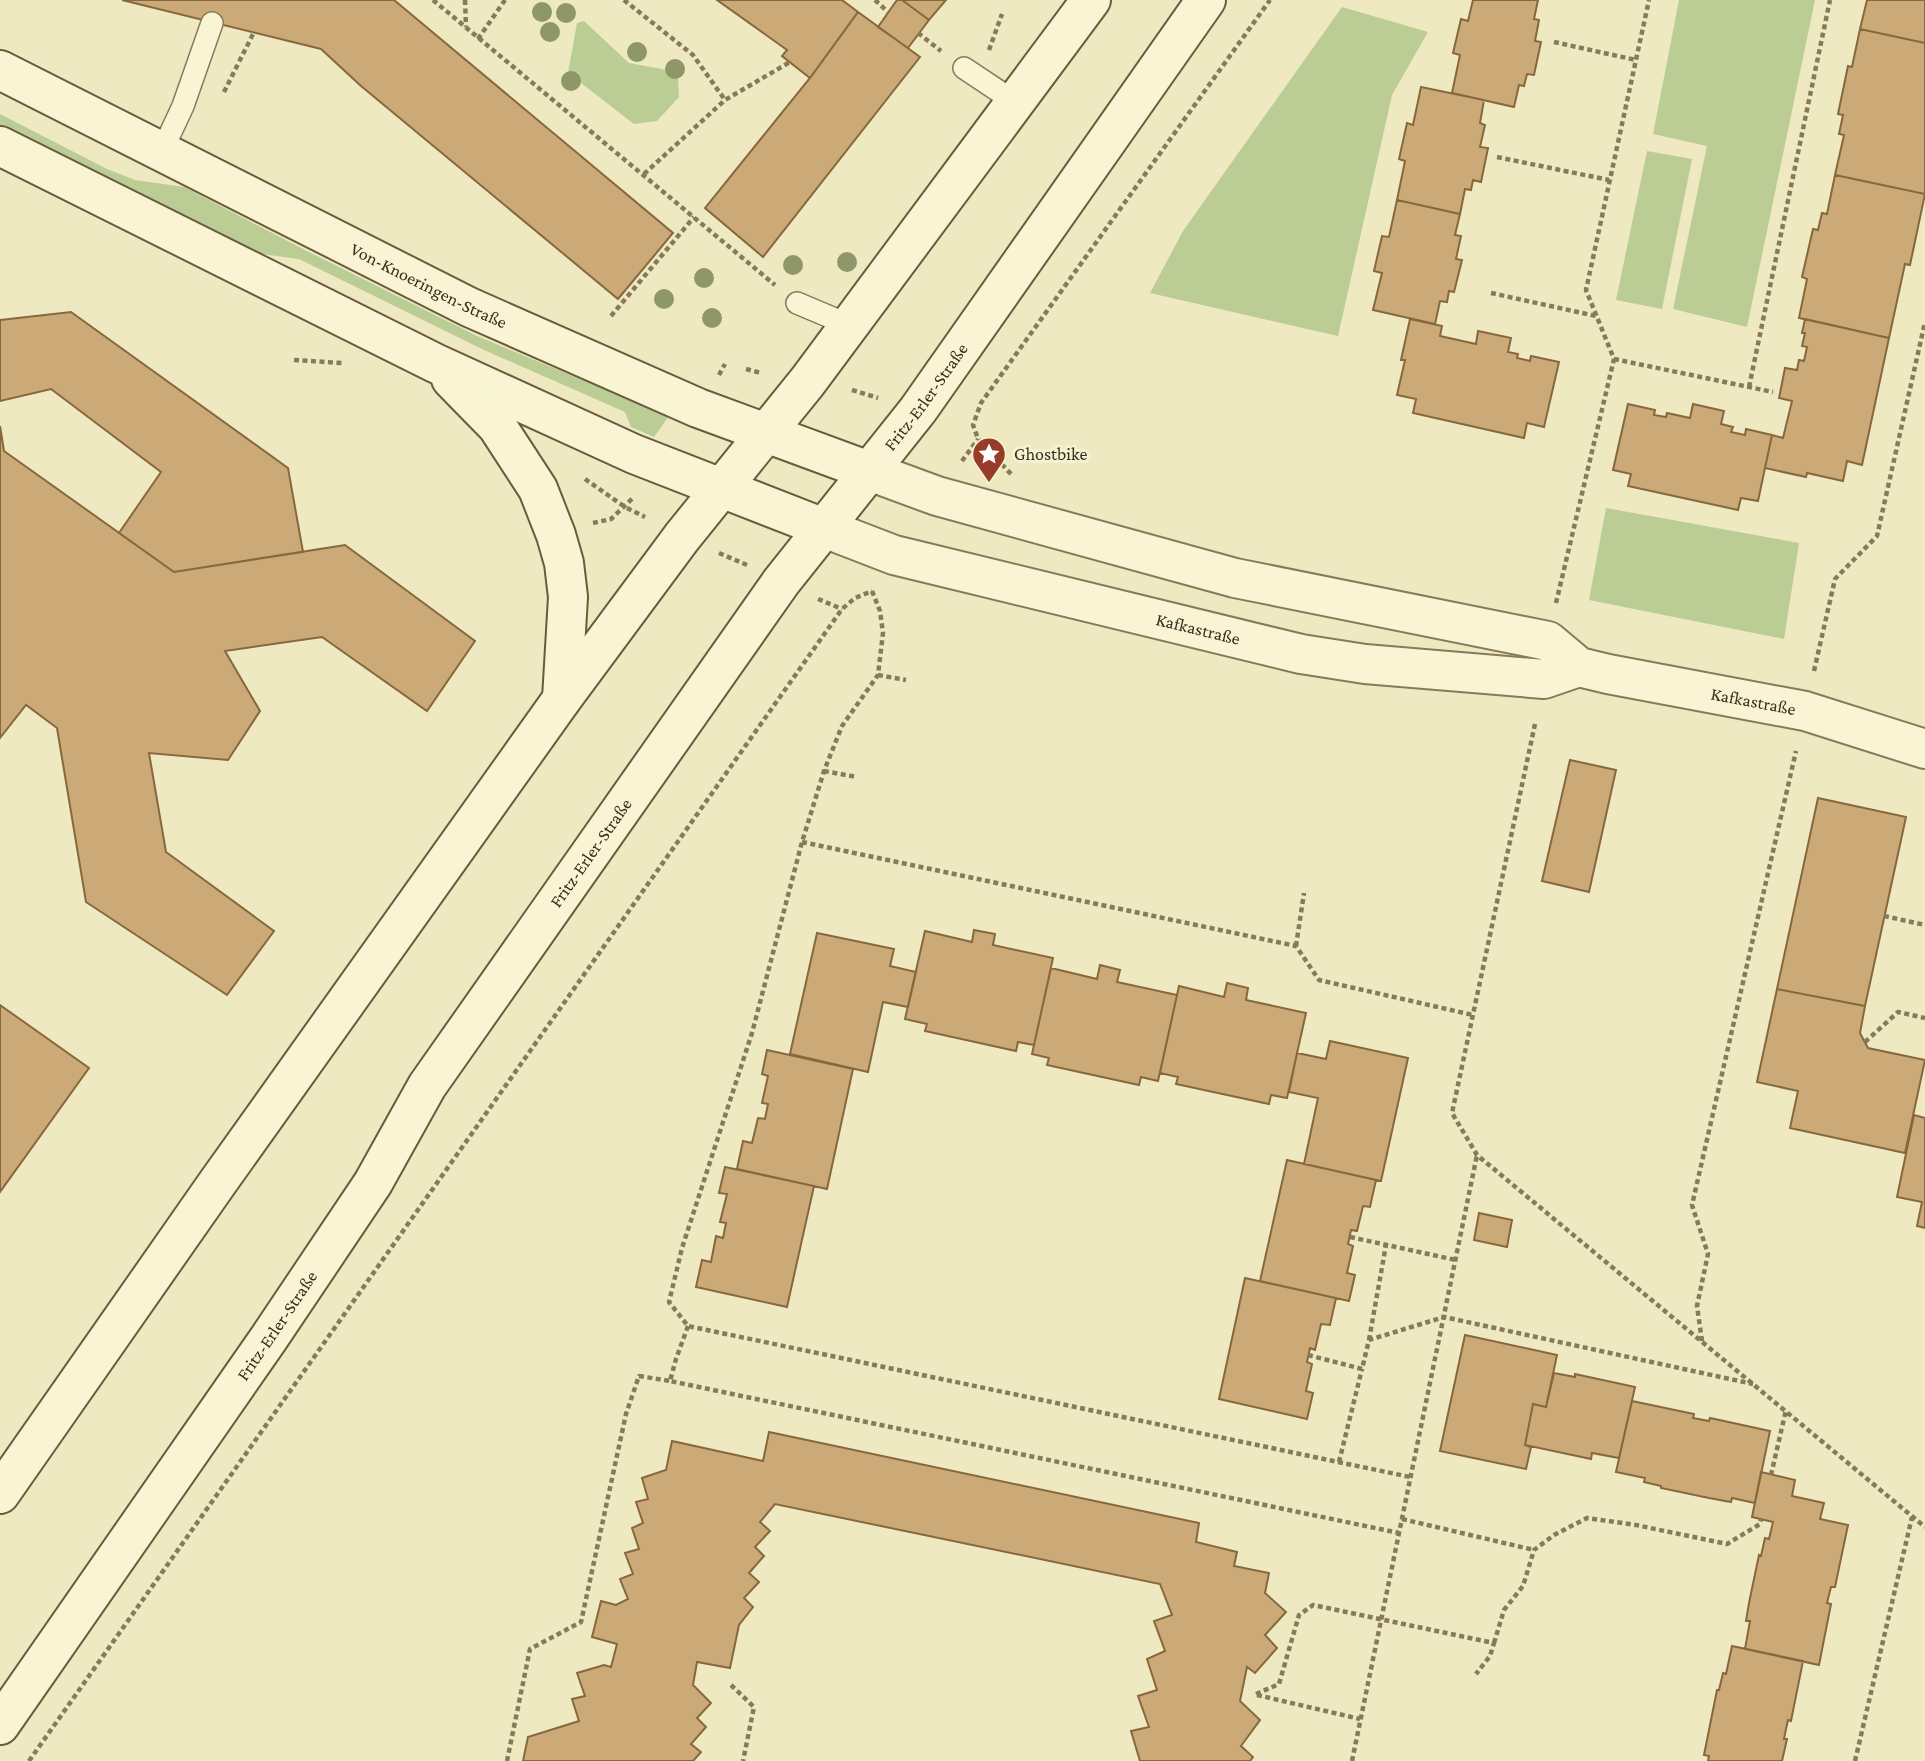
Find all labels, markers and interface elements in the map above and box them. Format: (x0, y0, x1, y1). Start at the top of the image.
street label: Von-Knoeringen-Straße (347, 239, 510, 333)
street label: Fritz-Erler-Straße (880, 339, 972, 455)
place icon: Ghostbike (970, 435, 1008, 484)
place label: Ghostbike (1014, 444, 1087, 464)
street label: Kafkastraße (1154, 609, 1242, 649)
street label: Kafkastraße (1709, 684, 1798, 719)
street label: Fritz-Erler-Straße (546, 794, 636, 911)
street label: Fritz-Erler-Straße (233, 1267, 321, 1384)

